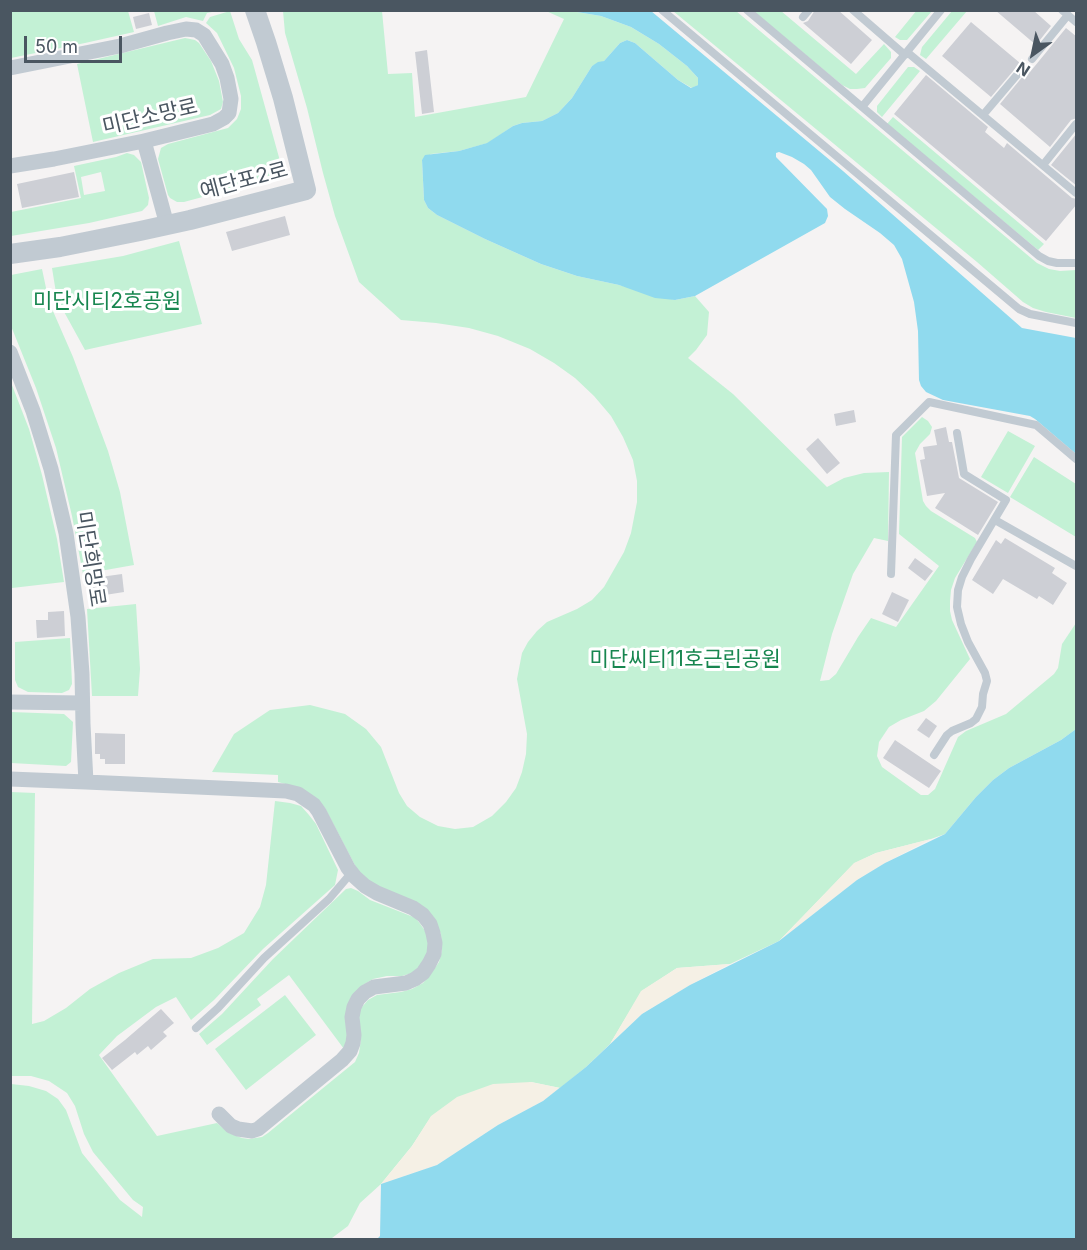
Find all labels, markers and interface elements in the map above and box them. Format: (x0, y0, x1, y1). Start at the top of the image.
scale bar (27, 24, 124, 62)
north arrow (1003, 24, 1063, 84)
text: 50 m (35, 36, 78, 57)
text: N (1013, 57, 1034, 81)
street label: 미단소망로 (100, 94, 200, 140)
street label: 예단포2로 (197, 157, 291, 205)
park label: 미단시티2호공원 (33, 289, 181, 315)
street label: 미단희망로 (70, 509, 110, 609)
park label: 미단씨티11호근린공원 (590, 647, 780, 673)

